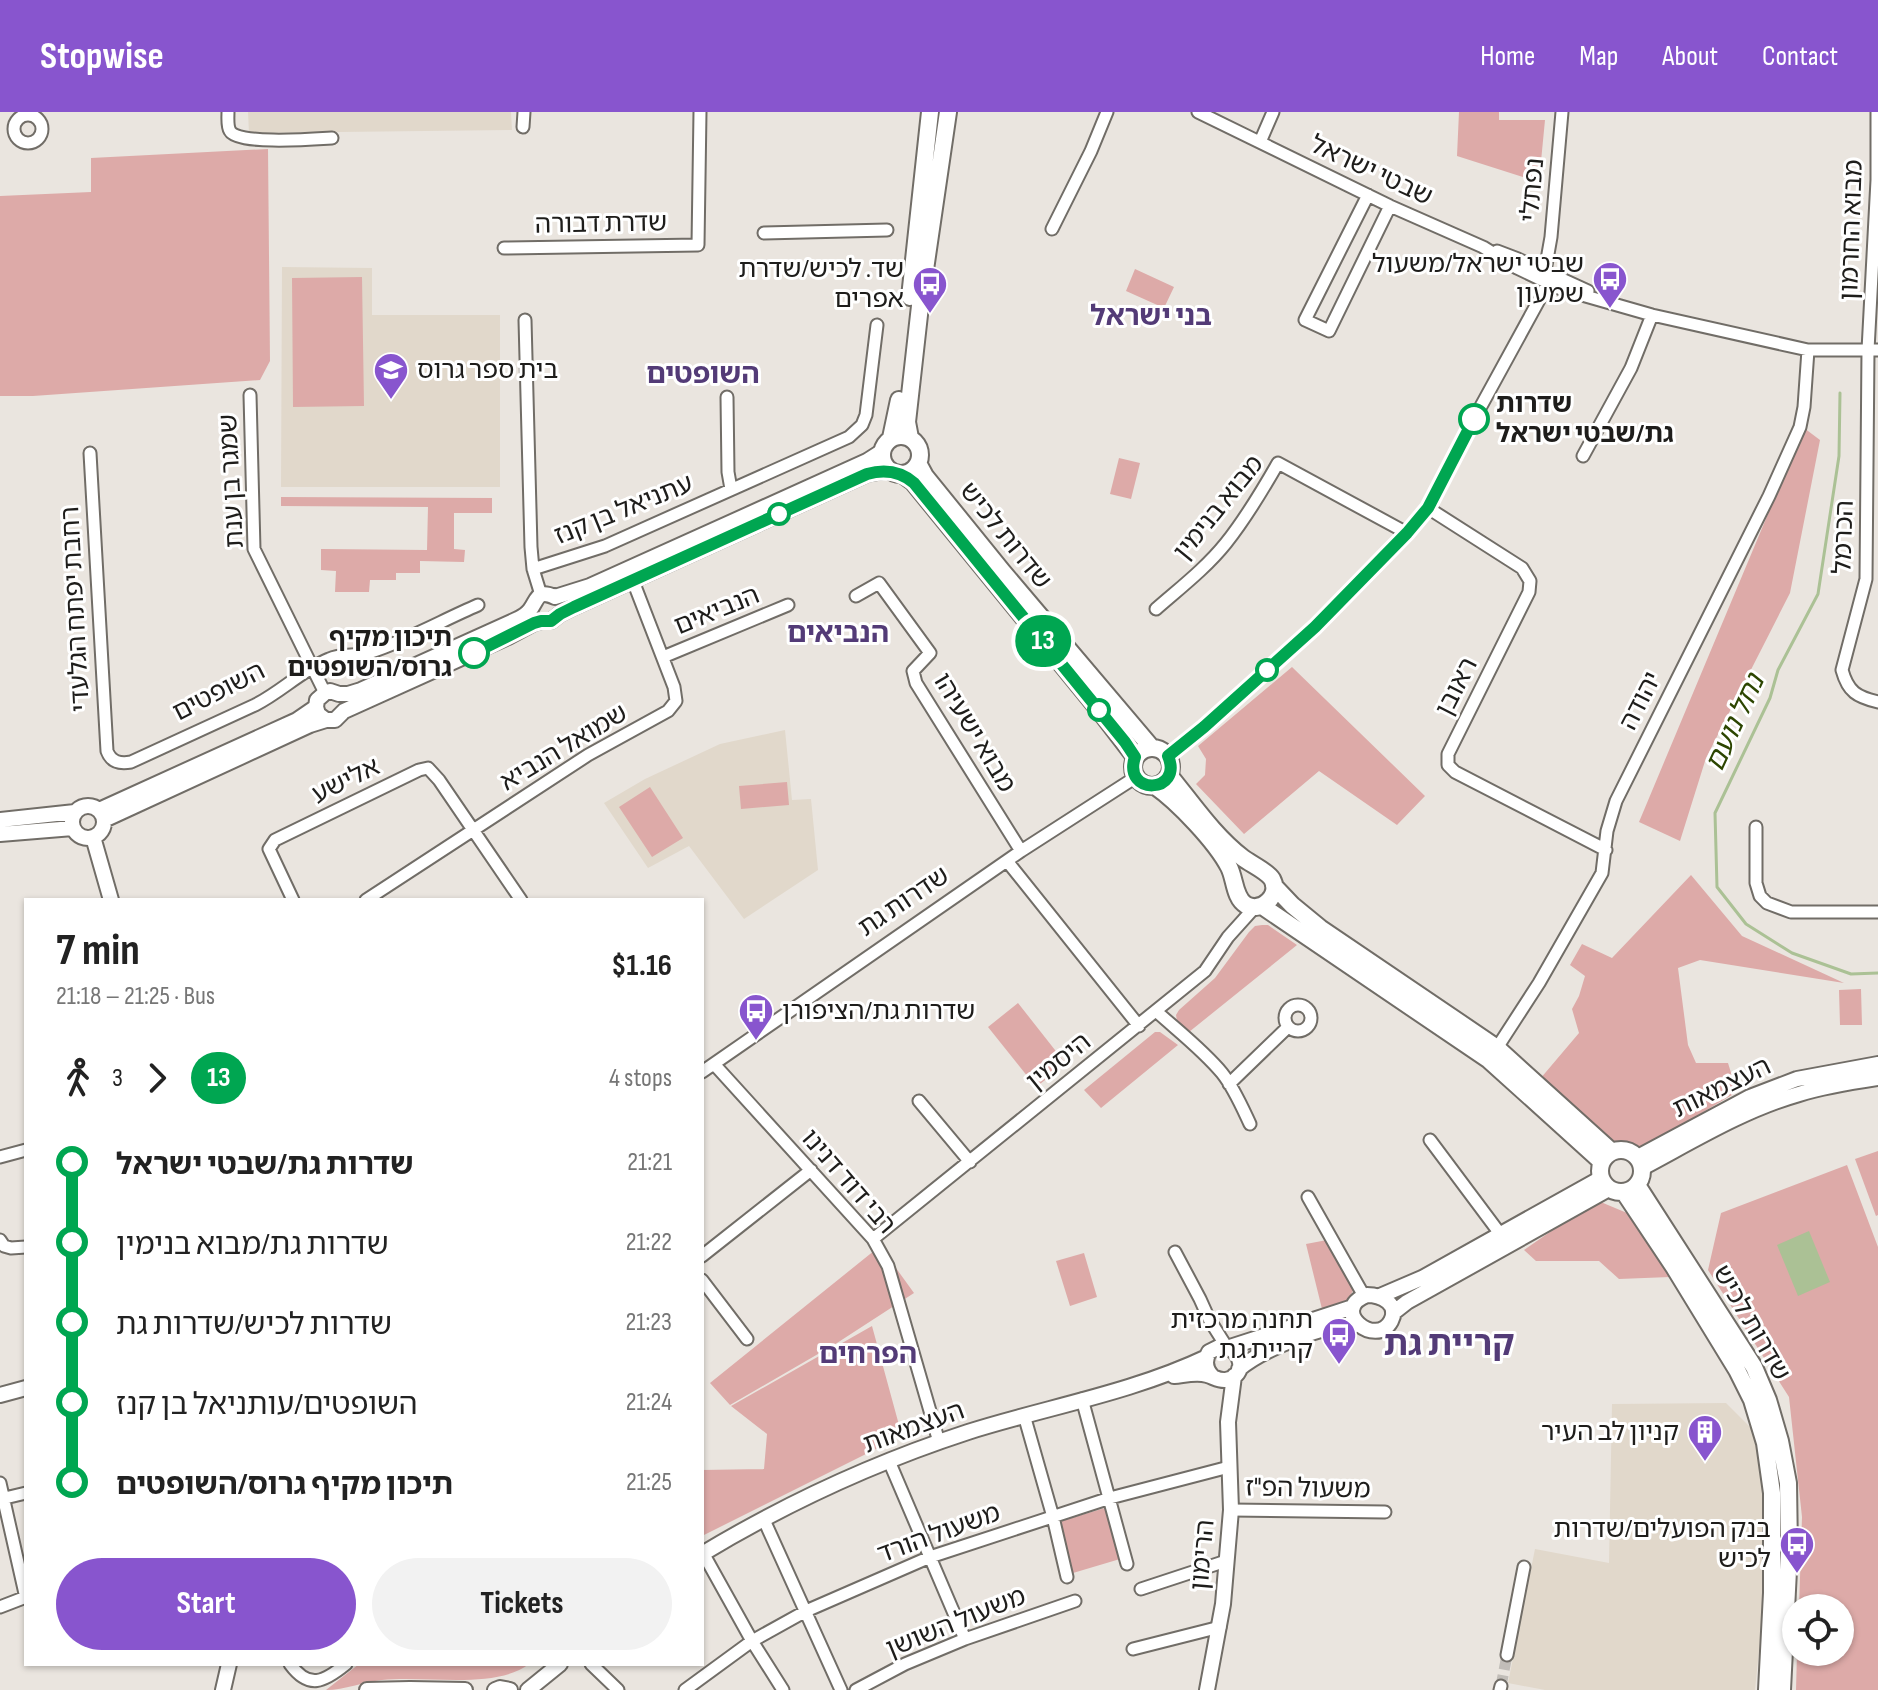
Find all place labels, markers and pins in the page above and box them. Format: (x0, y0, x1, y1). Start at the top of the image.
place label: שבטי ישראל/משעול שמעון (1372, 249, 1584, 310)
place label: שד. לכיש/שדרת אפרים (738, 254, 904, 315)
bus stop icon: שבטי ישראל/משעול שמעון (1591, 260, 1629, 310)
bus stop icon: שד. לכיש/שדרת אפרים (911, 265, 949, 315)
school or university icon: בית ספר גרוס (372, 351, 410, 401)
place label: בית ספר גרוס (417, 355, 558, 386)
place label: שדרות גת/שבטי ישראל (1496, 389, 1674, 450)
marker: שדרות גת/שבטי ישראל (1459, 404, 1489, 434)
unlabelled marker (768, 503, 790, 525)
place label: תיכון מקיף גרוס/השופטים (287, 623, 452, 684)
marker: תיכון מקיף גרוס/השופטים (459, 638, 489, 668)
unlabelled marker (1256, 659, 1278, 681)
unlabelled marker (1088, 699, 1110, 721)
bus stop icon: שדרות גת/הציפורן (737, 992, 775, 1042)
place label: שדרות גת/הציפורן (782, 996, 975, 1027)
place label: תחנה מרכזית קריית גת (1170, 1305, 1313, 1366)
bus stop icon: תחנה מרכזית קריית גת (1320, 1316, 1358, 1366)
building icon: קניון לב העיר (1686, 1413, 1724, 1463)
place label: קניון לב העיר (1541, 1417, 1679, 1448)
place label: בנק הפועלים/שדרות לכיש (1553, 1514, 1771, 1575)
bus stop icon: בנק הפועלים/שדרות לכיש (1778, 1525, 1816, 1575)

